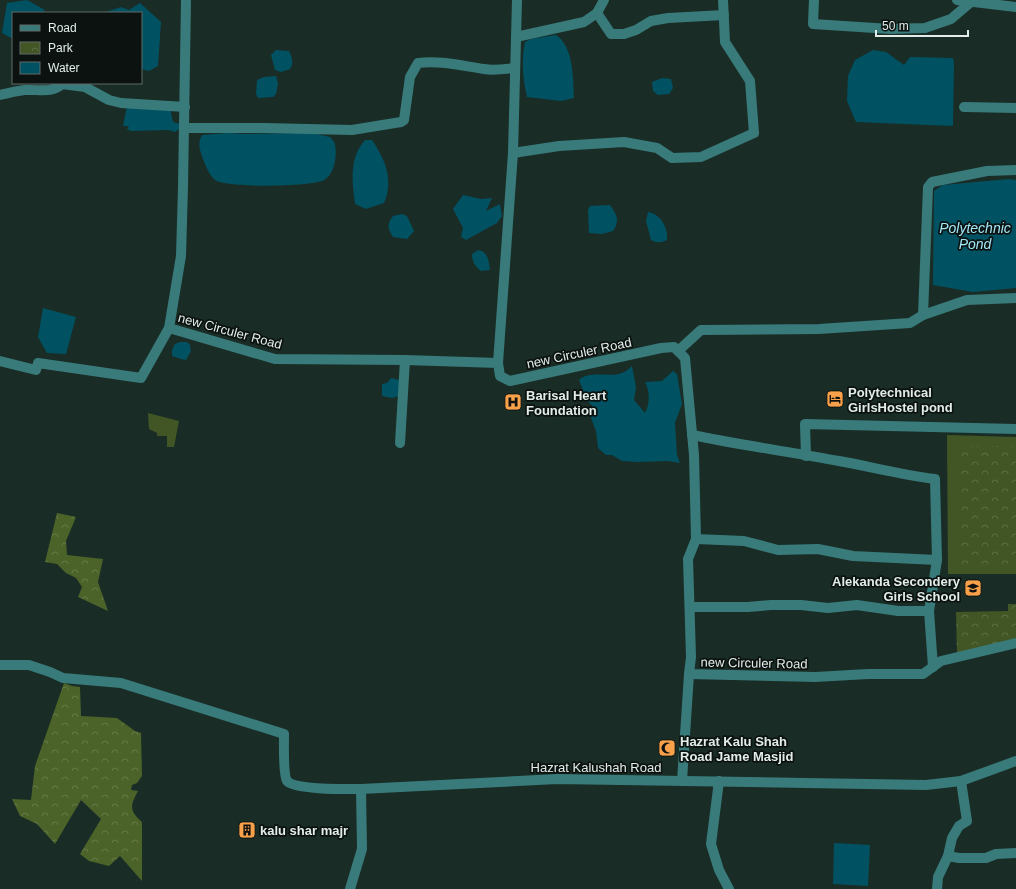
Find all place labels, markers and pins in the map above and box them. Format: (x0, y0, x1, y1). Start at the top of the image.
place label: Polytechnical GirlsHostel pond (848, 385, 953, 415)
place label: Barisal Heart Foundation (526, 388, 607, 418)
hotel icon: Polytechnical GirlsHostel pond (825, 389, 845, 409)
hospital icon: Barisal Heart Foundation (503, 392, 523, 412)
place label: Alekanda Secondery Girls School (832, 574, 961, 604)
school or university icon: Alekanda Secondery Girls School (963, 578, 983, 598)
place label: Hazrat Kalu Shah Road Jame Masjid (680, 734, 793, 764)
mosque icon: Hazrat Kalu Shah Road Jame Masjid (657, 738, 677, 758)
building icon: kalu shar majr (237, 820, 257, 840)
place label: kalu shar majr (260, 823, 348, 838)

